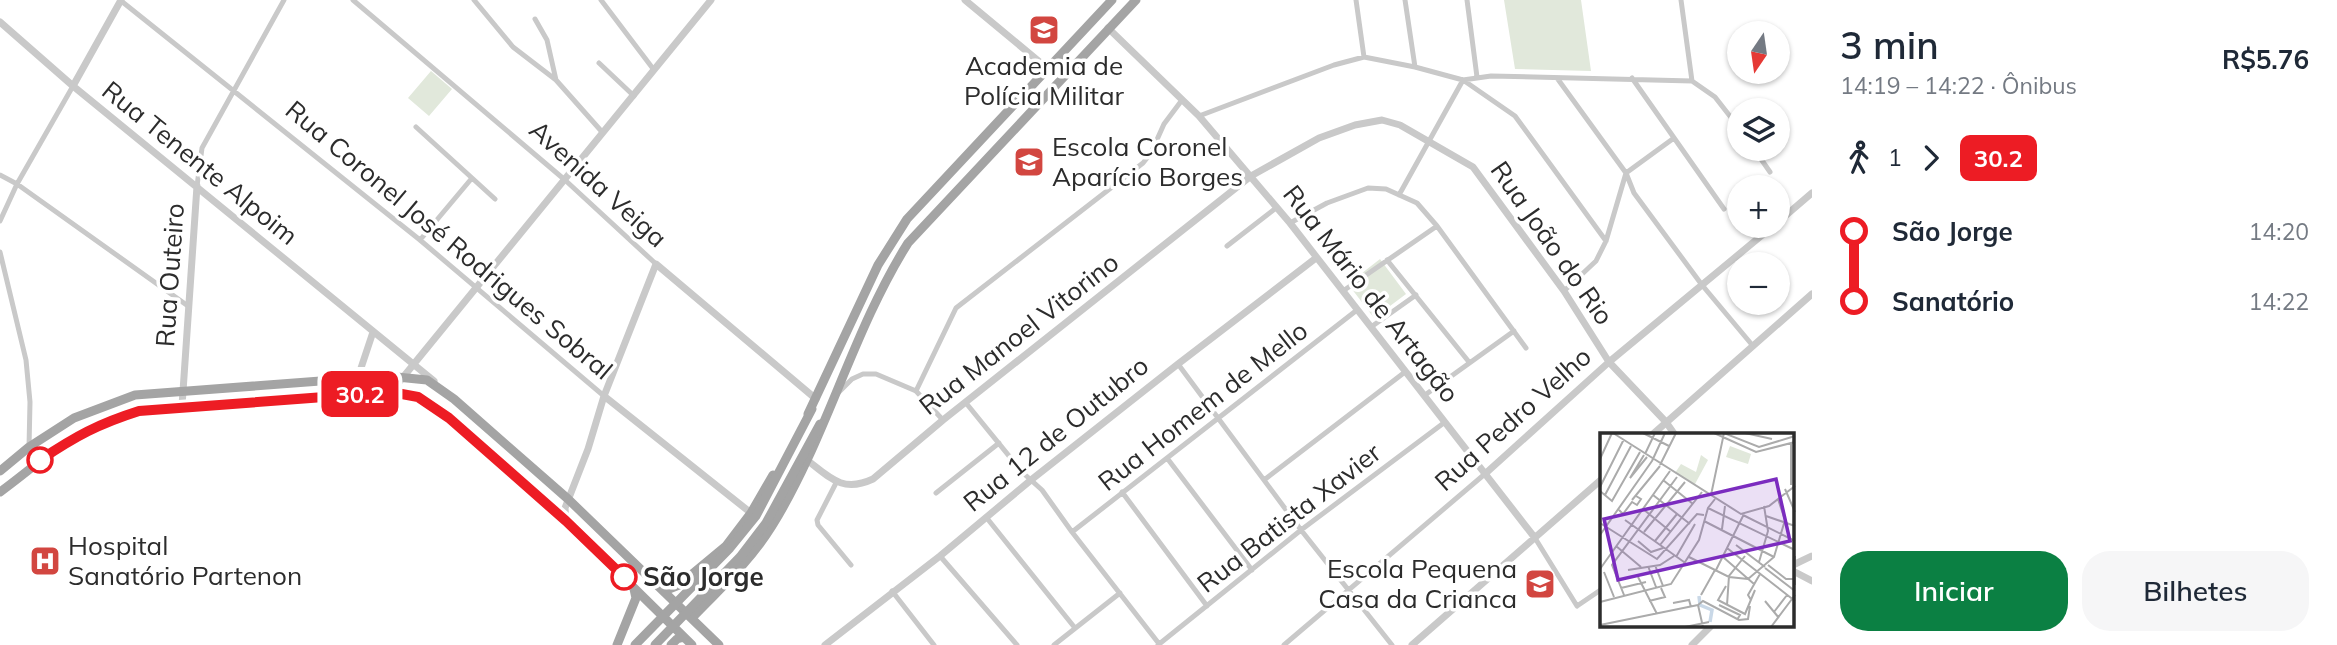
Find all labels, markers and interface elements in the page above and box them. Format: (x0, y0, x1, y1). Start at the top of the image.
school or university icon: Academia de Polícia Militar (1027, 13, 1061, 47)
north arrow (1727, 21, 1790, 84)
map controls (1727, 21, 1790, 315)
text: 3 min (1840, 21, 1939, 69)
text: R$5.76 (2222, 43, 2309, 76)
place label: Academia de Polícia Militar (964, 49, 1125, 112)
text: 14:19 – 14:22 · Ônibus (1840, 71, 2077, 100)
street label: Rua Tenente Alpoim (96, 73, 305, 252)
street label: Rua Coronel José Rodrigues Sobral (279, 93, 620, 386)
button: layers (1727, 98, 1790, 161)
street label: Avenida Veiga (523, 113, 674, 254)
place label: Escola Coronel Aparício Borges (1052, 130, 1243, 193)
icon: walk (1840, 139, 1878, 177)
icon: forward (1912, 139, 1950, 177)
text: 1 (1888, 143, 1902, 172)
text: 30.2 (1974, 143, 2023, 173)
school or university icon: Escola Coronel Aparício Borges (1012, 145, 1046, 179)
street label: Rua João do Rio (1484, 154, 1621, 331)
button: + (1727, 175, 1790, 238)
street label: Rua Mário de Artagão (1276, 178, 1467, 409)
street label: Rua Outeiro (148, 202, 191, 348)
text: São Jorge (1892, 215, 2013, 248)
text: 14:20 (2249, 217, 2309, 246)
street label: Rua Manoel Vitorino (912, 245, 1125, 422)
button: − (1727, 252, 1790, 315)
text: Sanatório (1892, 285, 2014, 318)
text: 14:22 (2249, 287, 2309, 316)
street label: Rua Homem de Mello (1091, 314, 1314, 498)
street label: Rua Pedro Velho (1428, 340, 1598, 498)
street label: Rua 12 de Outubro (956, 349, 1155, 518)
line badge: 30.2 (311, 371, 409, 417)
text: 30.2 (335, 379, 385, 409)
inset map (1600, 433, 1794, 628)
street label: Rua Batista Xavier (1190, 435, 1388, 600)
unlabelled marker (27, 447, 53, 473)
place label: Hospital Sanatório Partenon (68, 529, 302, 592)
hospital icon: Hospital Sanatório Partenon (28, 544, 62, 578)
button: Iniciar (1840, 551, 2068, 631)
button: Bilhetes (2082, 551, 2309, 631)
place label: Escola Pequena Casa da Crianca (1318, 552, 1517, 615)
place label: São Jorge (643, 560, 764, 593)
marker: São Jorge (611, 564, 637, 590)
school or university icon: Escola Pequena Casa da Crianca (1523, 567, 1557, 601)

